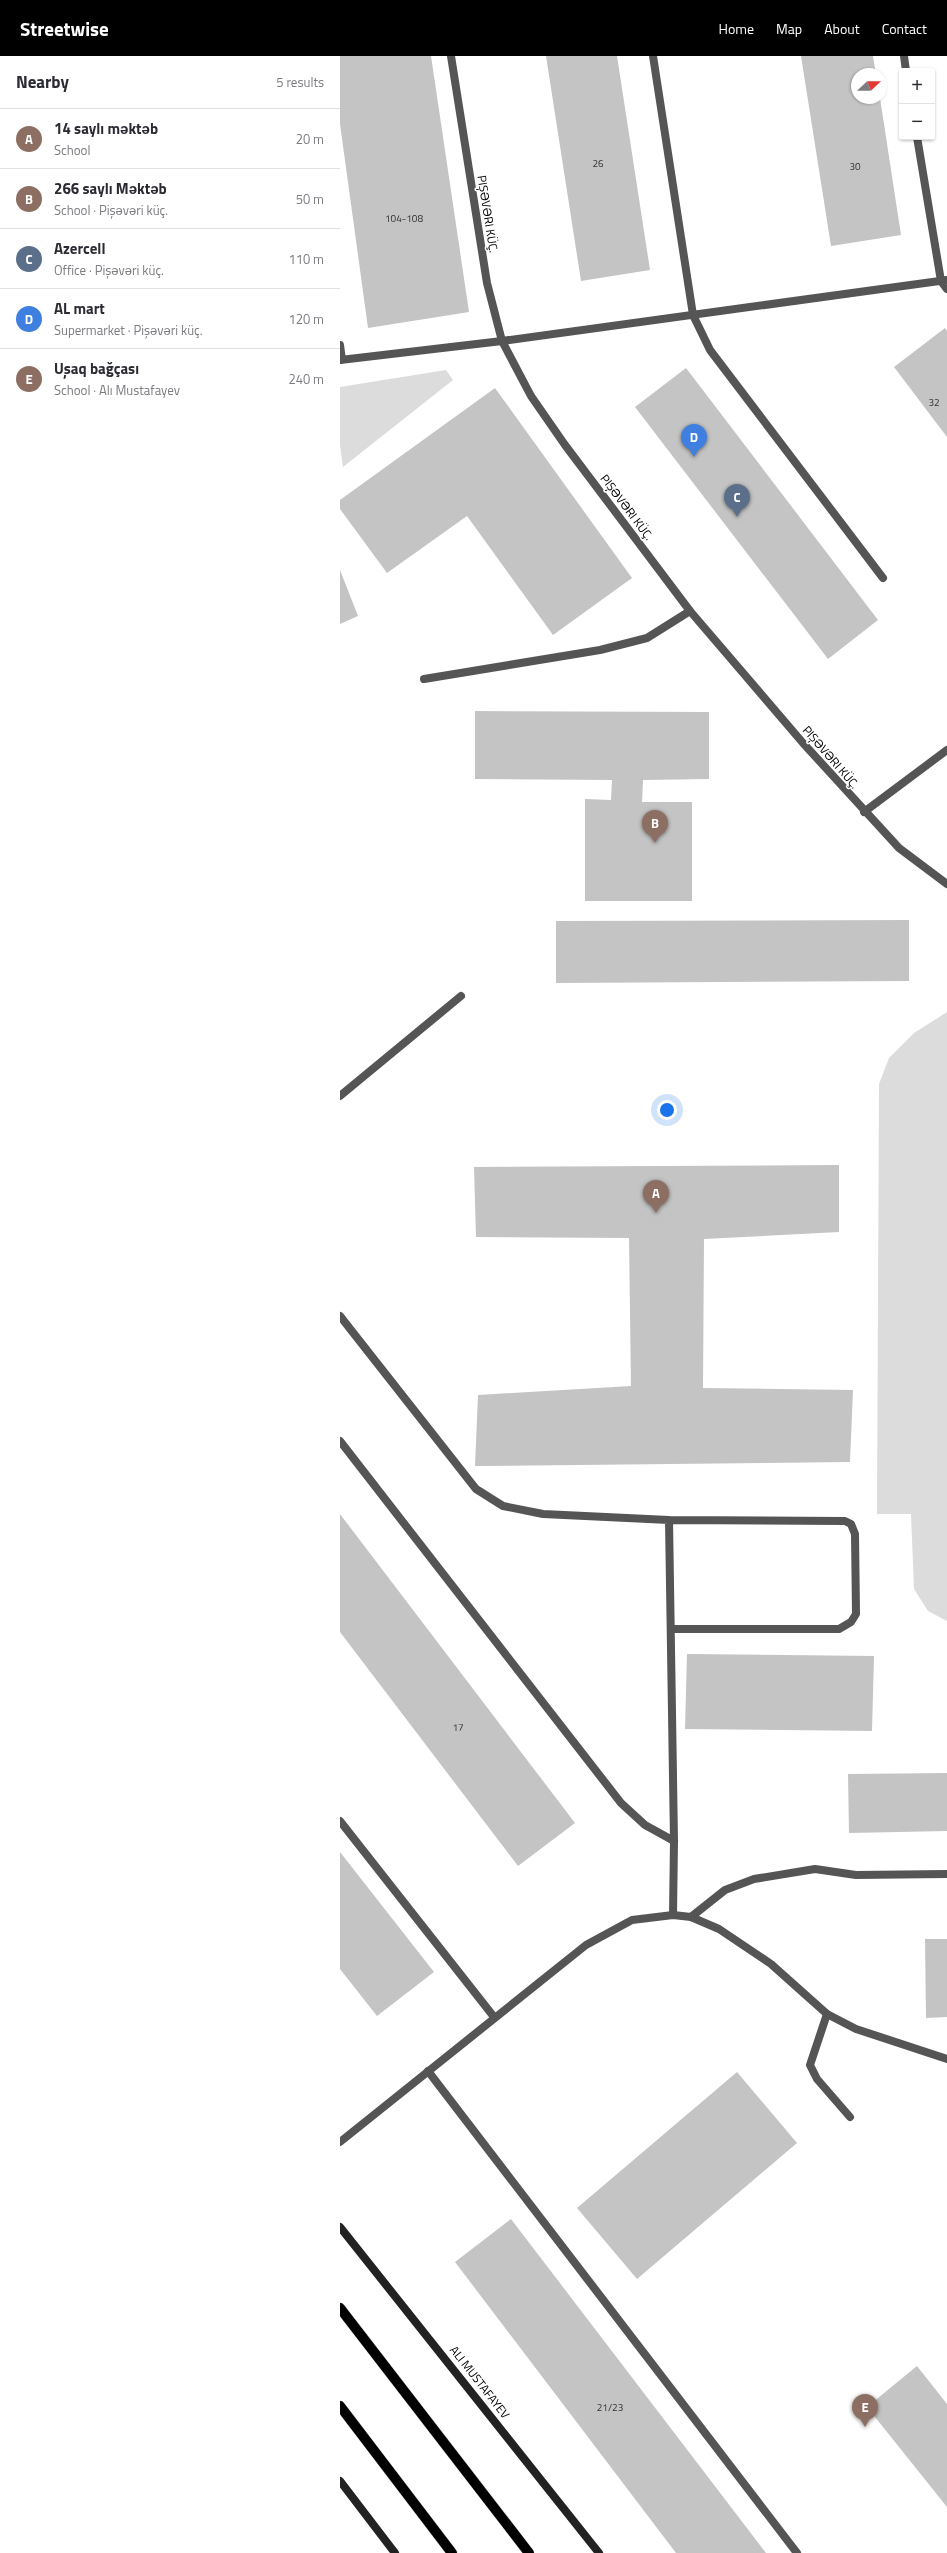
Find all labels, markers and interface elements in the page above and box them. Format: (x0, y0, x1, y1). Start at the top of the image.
text: Streetwise (20, 14, 109, 43)
text: Home (719, 18, 754, 39)
text: Map (776, 18, 802, 39)
text: About (824, 18, 860, 39)
text: Contact (882, 18, 927, 39)
north arrow (851, 68, 887, 104)
map controls (899, 68, 935, 140)
button: + (899, 68, 935, 104)
text: Nearby (16, 69, 69, 95)
text: 5 results (276, 72, 324, 92)
button: − (899, 104, 935, 140)
text: 14 saylı məktəb (54, 117, 158, 140)
text: A (25, 129, 33, 149)
text: 20 m (296, 129, 324, 149)
text: School (54, 140, 90, 160)
house number: 26 (592, 156, 604, 171)
house number: 30 (849, 159, 861, 174)
street label: PIŞƏVƏRI KÜÇ. (472, 174, 504, 254)
text: 266 saylı Məktəb (54, 177, 167, 200)
text: B (25, 189, 33, 209)
text: 50 m (296, 189, 324, 209)
text: School · Pişəvəri küç. (54, 200, 168, 220)
house number: 104-108 (385, 211, 423, 226)
text: Azercell (54, 237, 105, 260)
text: C (25, 249, 33, 269)
text: 110 m (288, 249, 324, 269)
text: Office · Pişəvəri küç. (54, 260, 164, 280)
text: AL mart (54, 297, 105, 320)
text: D (25, 309, 33, 329)
text: 120 m (288, 309, 324, 329)
text: Supermarket · Pişəvəri küç. (54, 320, 203, 340)
text: Uşaq bağçası (54, 357, 139, 380)
text: E (25, 369, 33, 389)
text: 240 m (288, 369, 324, 389)
text: School · Alı Mustafayev (54, 380, 180, 400)
house number: 32 (928, 395, 940, 410)
pin: D (681, 424, 707, 457)
street label: PIŞƏVƏRI KÜÇ. (596, 470, 658, 544)
pin: C (724, 484, 750, 517)
street label: PIŞƏVƏRI KÜÇ. (798, 721, 864, 793)
pin: B (642, 810, 668, 843)
your location (657, 1100, 677, 1120)
pin: A (643, 1180, 669, 1213)
house number: 17 (452, 1720, 464, 1735)
street label: ALI MUSTAFAYEV (445, 2341, 515, 2423)
pin: E (852, 2394, 878, 2427)
house number: 21/23 (597, 2400, 623, 2415)

